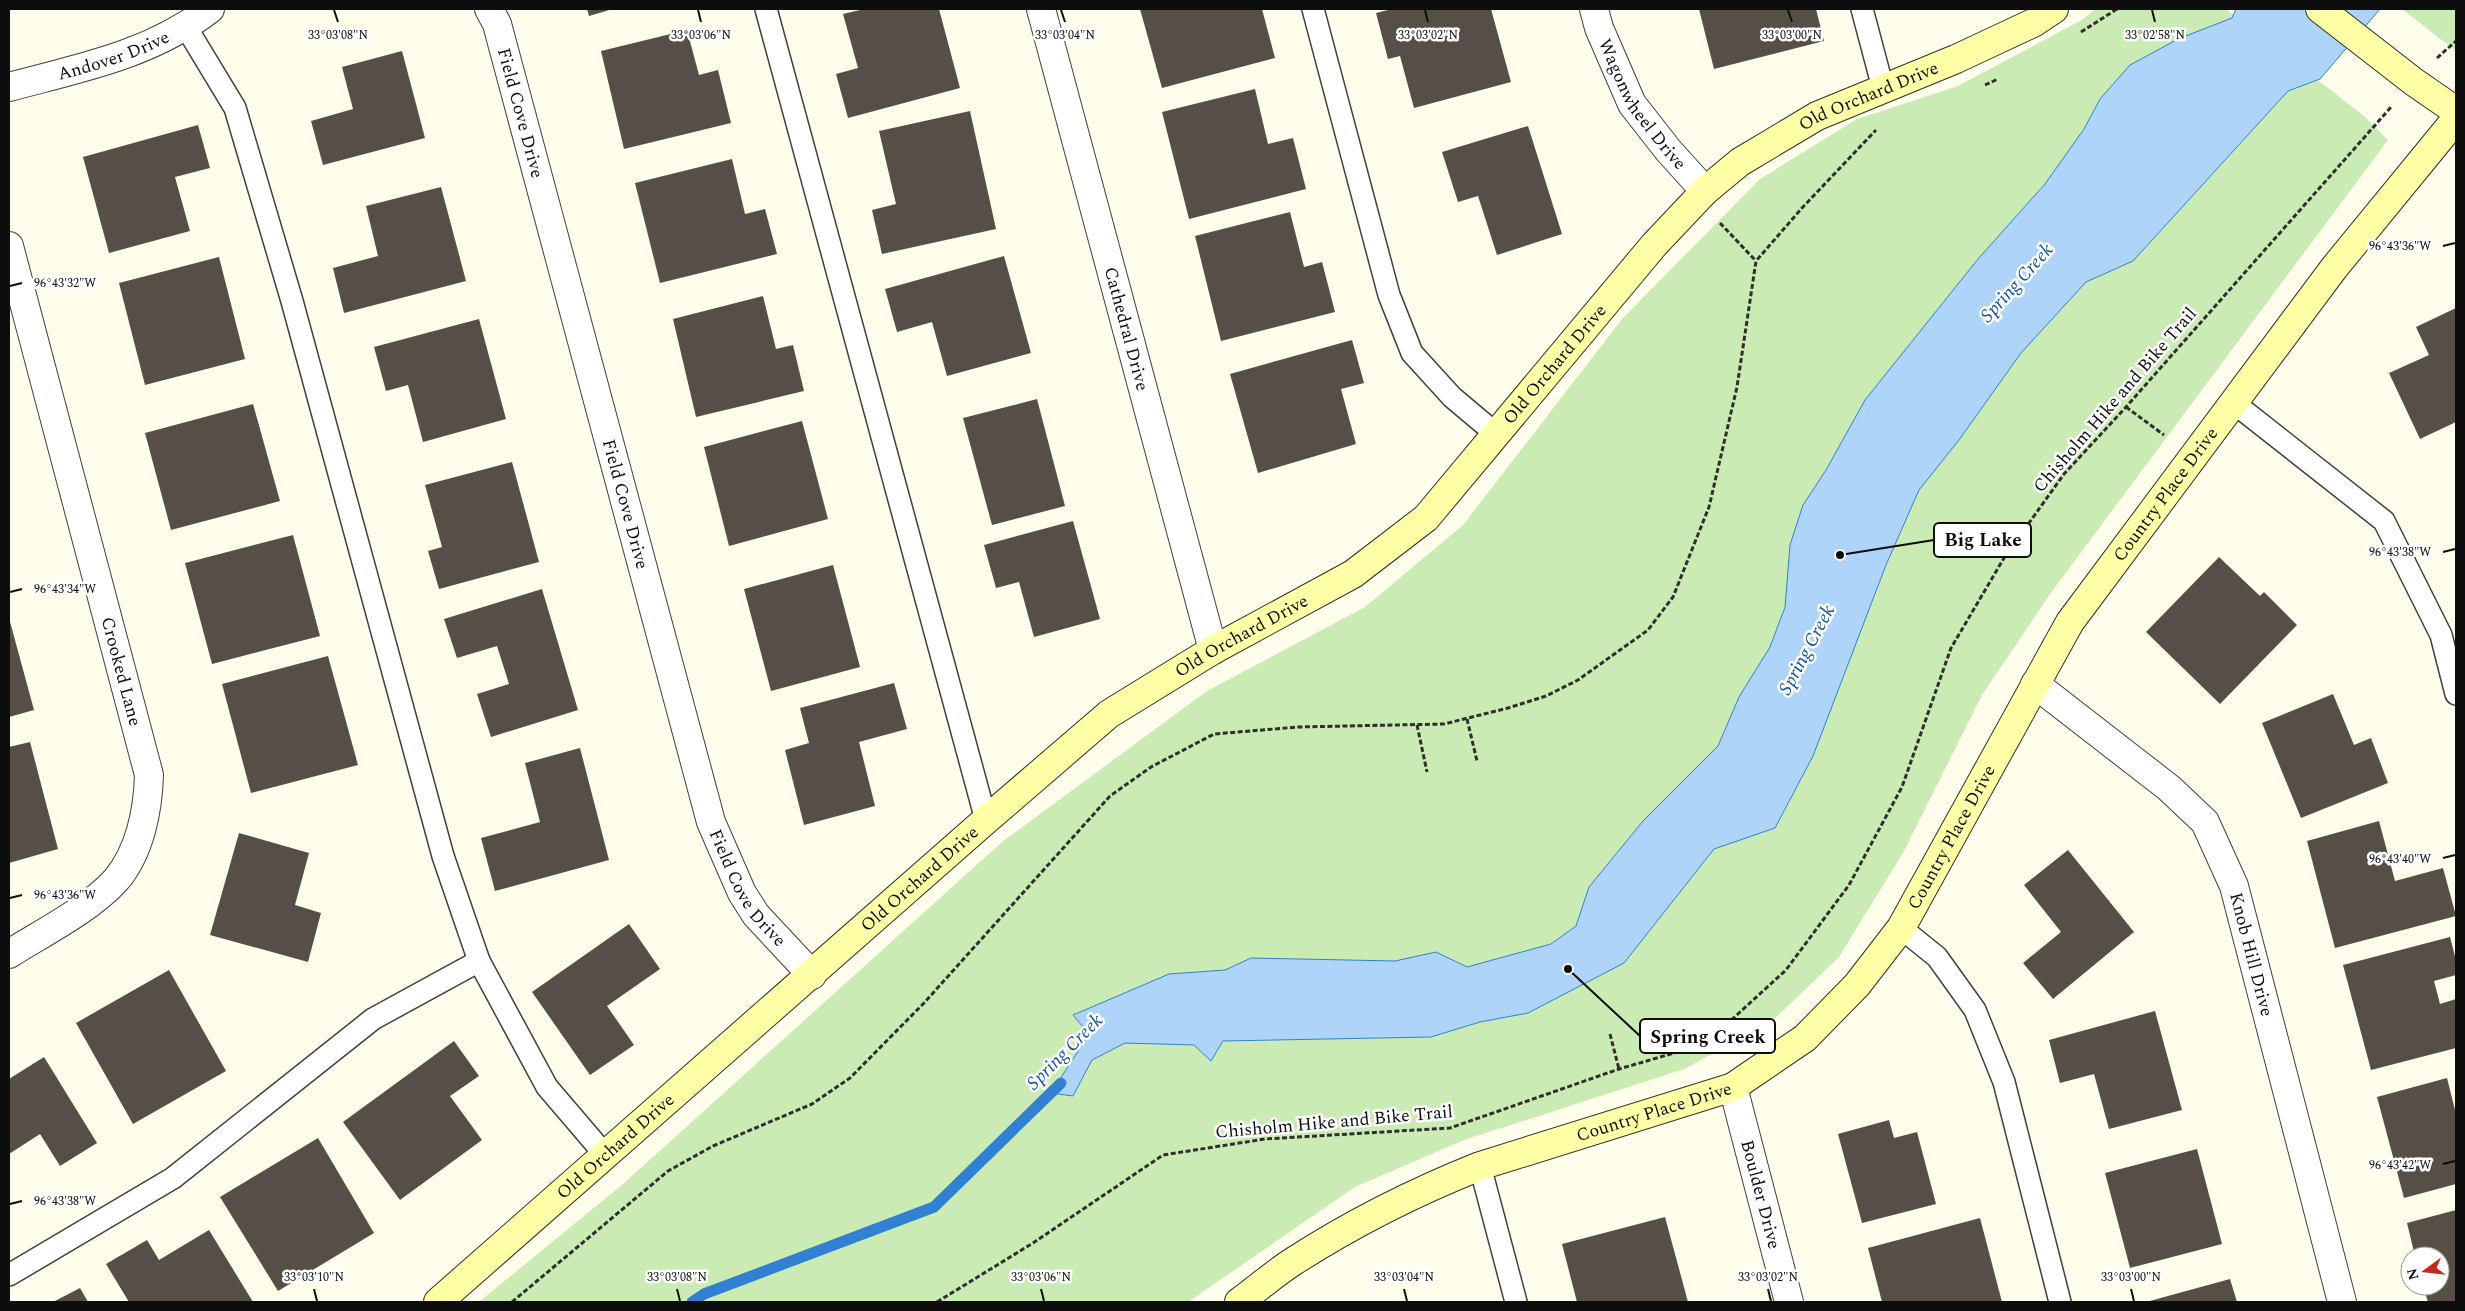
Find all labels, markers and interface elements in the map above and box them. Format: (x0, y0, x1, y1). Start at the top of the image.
street label: Andover Drive (54, 23, 174, 87)
text: 33°03'08"N (308, 26, 368, 45)
text: 33°03'06"N (671, 26, 731, 45)
text: 33°03'04"N (1035, 26, 1095, 45)
text: 33°03'02"N (1398, 26, 1458, 45)
text: 33°03'00"N (1762, 26, 1822, 45)
text: 33°02'58"N (2125, 26, 2185, 45)
street label: Wagonwheel Drive (1592, 34, 1693, 176)
street label: Field Cove Drive (490, 45, 551, 181)
street label: Old Orchard Drive (1793, 54, 1943, 138)
water label: Spring Creek (1973, 237, 2061, 329)
text: 96°43'36"W (2369, 237, 2431, 256)
street label: Cathedral Drive (1097, 264, 1156, 394)
text: 96°43'32"W (34, 274, 96, 293)
street label: Old Orchard Drive (1496, 298, 1613, 430)
street label: Chisholm Hike and Bike Trail (2027, 301, 2203, 499)
street label: Country Place Drive (2106, 421, 2224, 567)
street label: Field Cove Drive (595, 436, 656, 572)
callout: Big Lake (1934, 523, 2031, 557)
text: Big Lake (1944, 526, 2022, 555)
text: 96°43'38"W (2369, 543, 2431, 562)
text: 96°43'34"W (34, 580, 96, 599)
street label: Old Orchard Drive (1169, 587, 1313, 684)
water label: Spring Creek (1771, 600, 1843, 700)
street label: Crooked Lane (94, 614, 149, 729)
street label: Country Place Drive (1900, 760, 2002, 914)
street label: Old Orchard Drive (854, 819, 984, 938)
street label: Field Cove Drive (702, 825, 793, 953)
text: 96°43'40"W (2369, 850, 2431, 869)
text: 96°43'36"W (34, 886, 96, 905)
street label: Knob Hill Drive (2223, 889, 2281, 1019)
water label: Spring Creek (1020, 1007, 1110, 1097)
callout: Spring Creek (1640, 1019, 1775, 1053)
text: Spring Creek (1650, 1023, 1766, 1052)
street label: Country Place Drive (1573, 1075, 1735, 1149)
street label: Old Orchard Drive (550, 1087, 680, 1206)
street label: Chisholm Hike and Bike Trail (1214, 1098, 1454, 1146)
street label: Boulder Drive (1734, 1137, 1788, 1252)
text: 96°43'42"W (2369, 1156, 2431, 1175)
text: 96°43'38"W (34, 1192, 96, 1211)
north arrow (2400, 1246, 2450, 1296)
text: N (2401, 1266, 2425, 1282)
text: 33°03'10"N (284, 1268, 344, 1287)
text: 33°03'08"N (647, 1268, 707, 1287)
text: 33°03'06"N (1011, 1268, 1071, 1287)
text: 33°03'04"N (1374, 1268, 1434, 1287)
text: 33°03'02"N (1738, 1268, 1798, 1287)
text: 33°03'00"N (2101, 1268, 2161, 1287)

